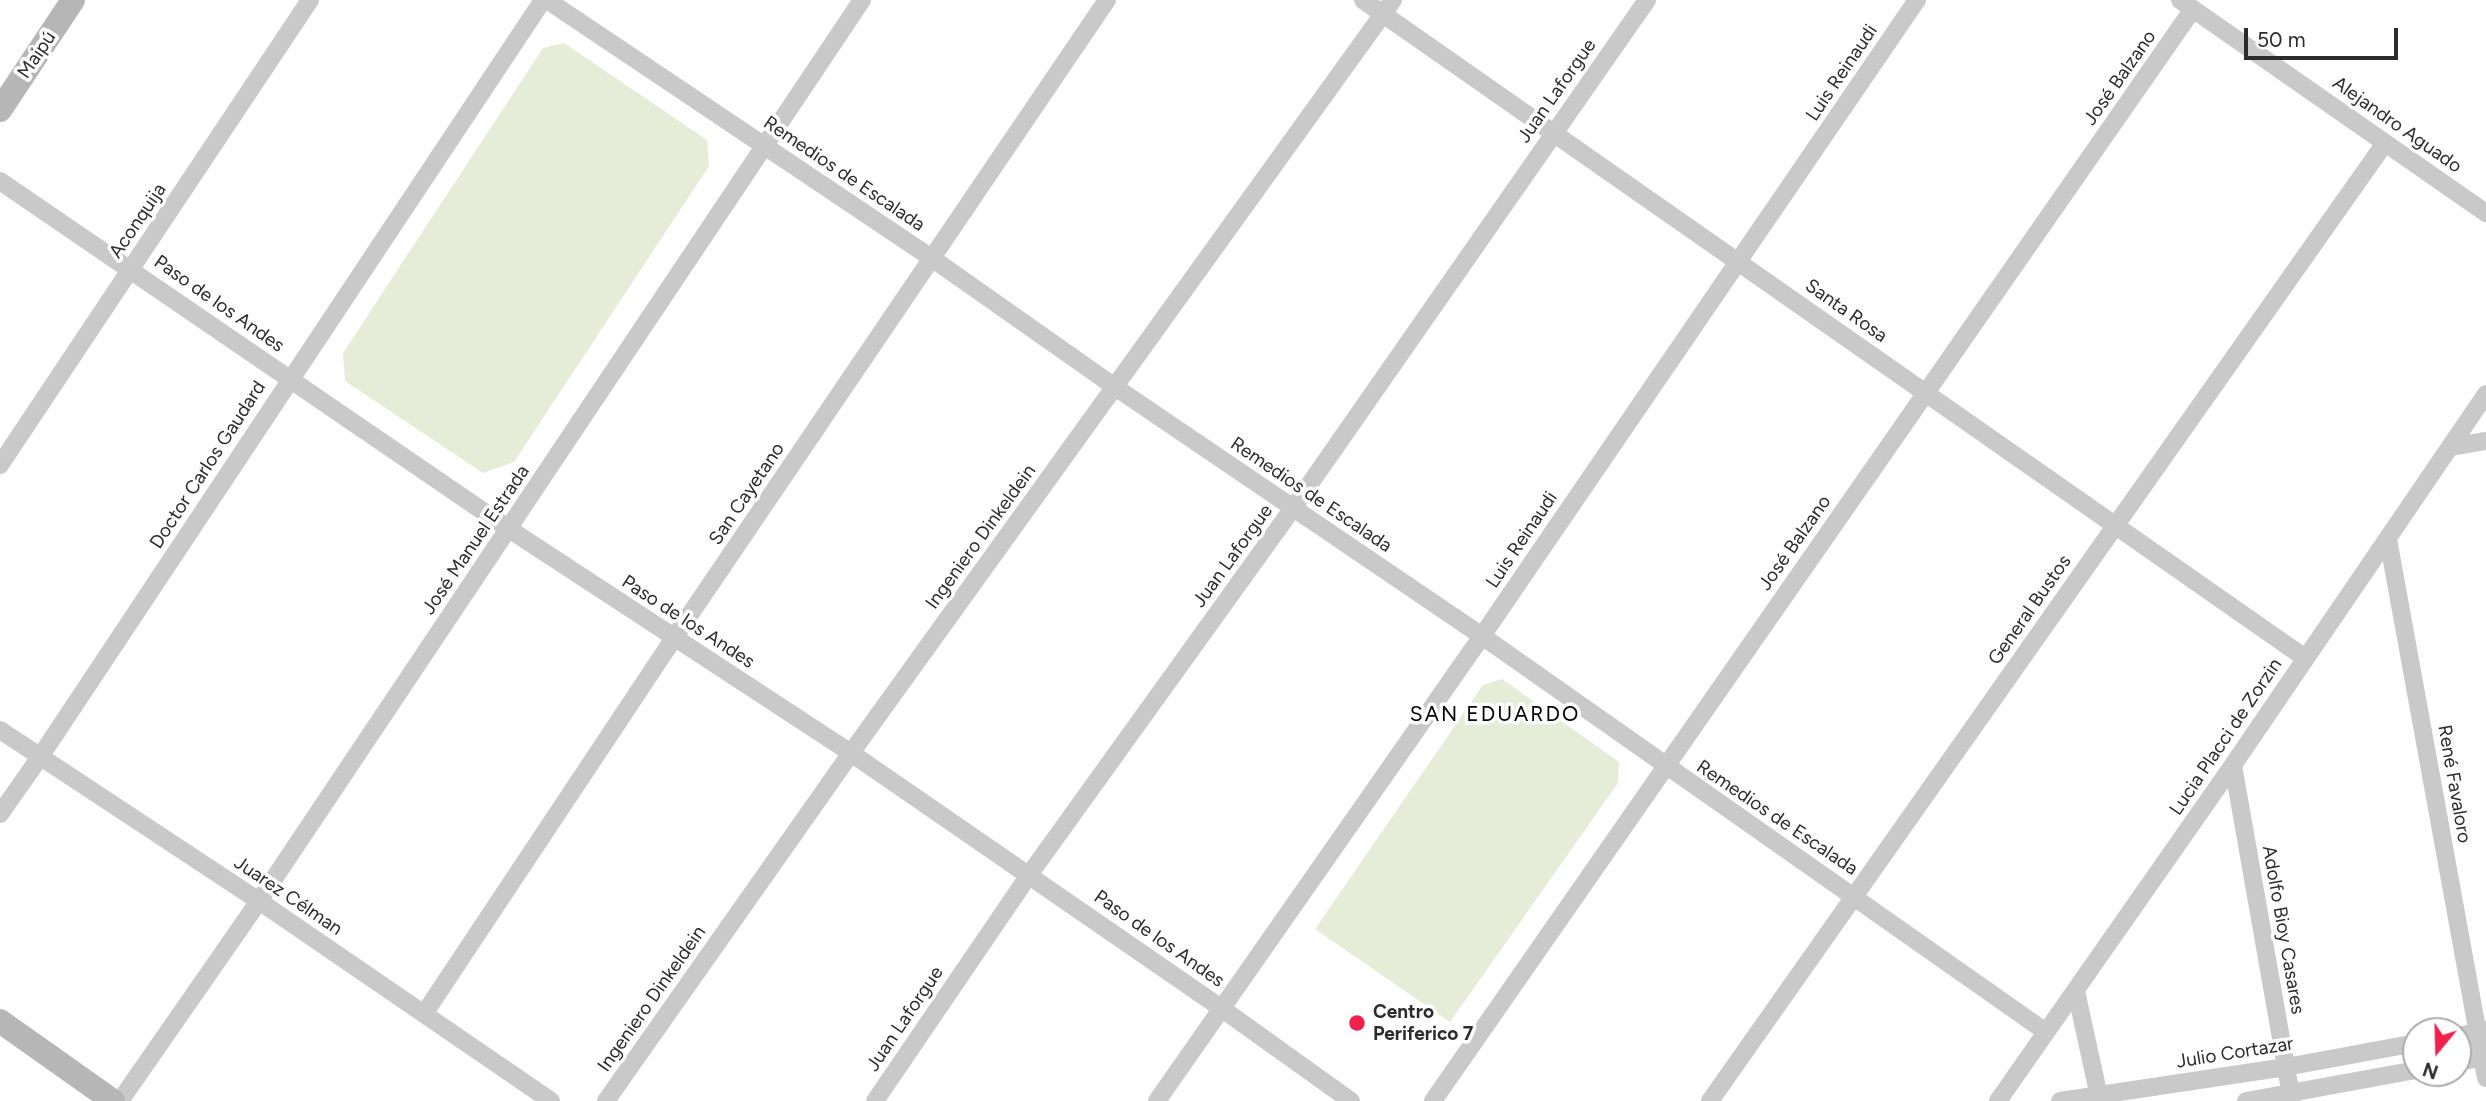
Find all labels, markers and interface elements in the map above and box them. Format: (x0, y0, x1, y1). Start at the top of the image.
scale bar (2248, 14, 2402, 58)
street label: Luis Reinaudi (1801, 20, 1883, 126)
street label: José Balzano (2079, 26, 2161, 130)
street label: Maipú (13, 27, 61, 83)
text: 50 m (2257, 27, 2306, 52)
street label: Juan Laforgue (1513, 35, 1601, 147)
street label: Alejandro Aguado (2328, 72, 2466, 178)
street label: Remedios de Escalada (759, 111, 929, 237)
street label: Aconquija (105, 179, 171, 263)
street label: Paso de los Andes (149, 251, 289, 357)
street label: Santa Rosa (1801, 274, 1891, 348)
street label: Doctor Carlos Gaudard (145, 377, 271, 553)
street label: Remedios de Escalada (1226, 432, 1396, 558)
street label: San Cayetano (704, 439, 790, 549)
street label: Ingeniero Dinkeldein (921, 460, 1041, 614)
street label: José Manuel Estrada (418, 461, 534, 619)
street label: Luis Reinaudi (1481, 487, 1563, 593)
street label: José Balzano (1754, 491, 1836, 595)
street label: Juan Laforgue (1188, 500, 1278, 612)
street label: General Bustos (1984, 551, 2076, 669)
street label: Paso de los Andes (617, 571, 759, 673)
street label: Lucia Placci de Zorzin (2165, 654, 2287, 820)
district label: SAN EDUARDO (1411, 702, 1579, 728)
street label: René Favaloro (2432, 723, 2476, 845)
street label: Remedios de Escalada (1692, 755, 1862, 881)
street label: Adolfo Bioy Casares (2257, 844, 2309, 1016)
street label: Juarez Célman (230, 851, 346, 941)
street label: Paso de los Andes (1089, 886, 1229, 992)
street label: Ingeniero Dinkeldein (593, 922, 711, 1076)
street label: Juan Laforgue (862, 962, 948, 1076)
place label: Centro Periferico 7 (1373, 1001, 1473, 1045)
marker: Centro Periferico 7 (1347, 1013, 1367, 1033)
north arrow (2402, 1017, 2472, 1087)
street label: Julio Cortazar (2175, 1033, 2295, 1073)
text: N (2420, 1057, 2441, 1084)

